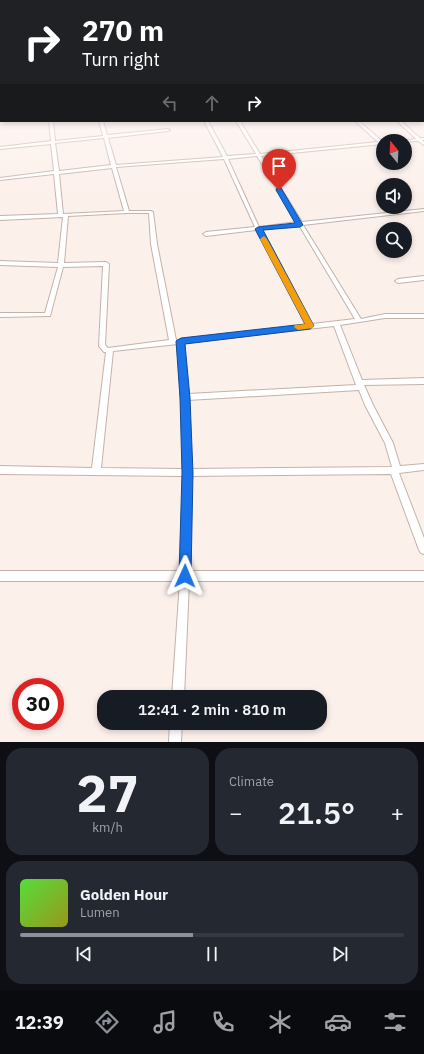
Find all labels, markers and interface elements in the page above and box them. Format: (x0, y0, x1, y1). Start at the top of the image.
text: 270 m (82, 12, 164, 49)
icon: right (16, 16, 68, 68)
text: Turn right (82, 48, 160, 71)
icon: left (159, 92, 181, 114)
icon: ahead (201, 92, 223, 114)
icon: right (243, 92, 265, 114)
north arrow (376, 134, 412, 170)
map controls (376, 134, 412, 258)
pin (262, 149, 296, 190)
icon: arrive (268, 155, 290, 177)
button: sound (376, 178, 412, 214)
button: search (376, 222, 412, 258)
position arrow (164, 555, 206, 597)
speed limit sign: 30 (12, 678, 64, 730)
text: 12:41 · 2 min · 810 m (138, 700, 286, 719)
text: 27 (76, 759, 139, 826)
text: Climate (229, 773, 274, 790)
text: 21.5° (278, 793, 355, 832)
text: − (229, 798, 242, 827)
text: + (391, 798, 404, 827)
text: km/h (92, 819, 123, 836)
text: Golden Hour (80, 885, 168, 904)
text: Lumen (80, 904, 120, 921)
icon: previous (73, 943, 95, 965)
icon: pause (201, 943, 223, 965)
icon: next (329, 943, 351, 965)
icon: directions (93, 1008, 121, 1036)
icon: music (151, 1008, 179, 1036)
icon: phone (209, 1008, 237, 1036)
icon: climate (266, 1008, 294, 1036)
icon: car (324, 1008, 352, 1036)
icon: filters (381, 1008, 409, 1036)
text: 12:39 (15, 1011, 64, 1034)

